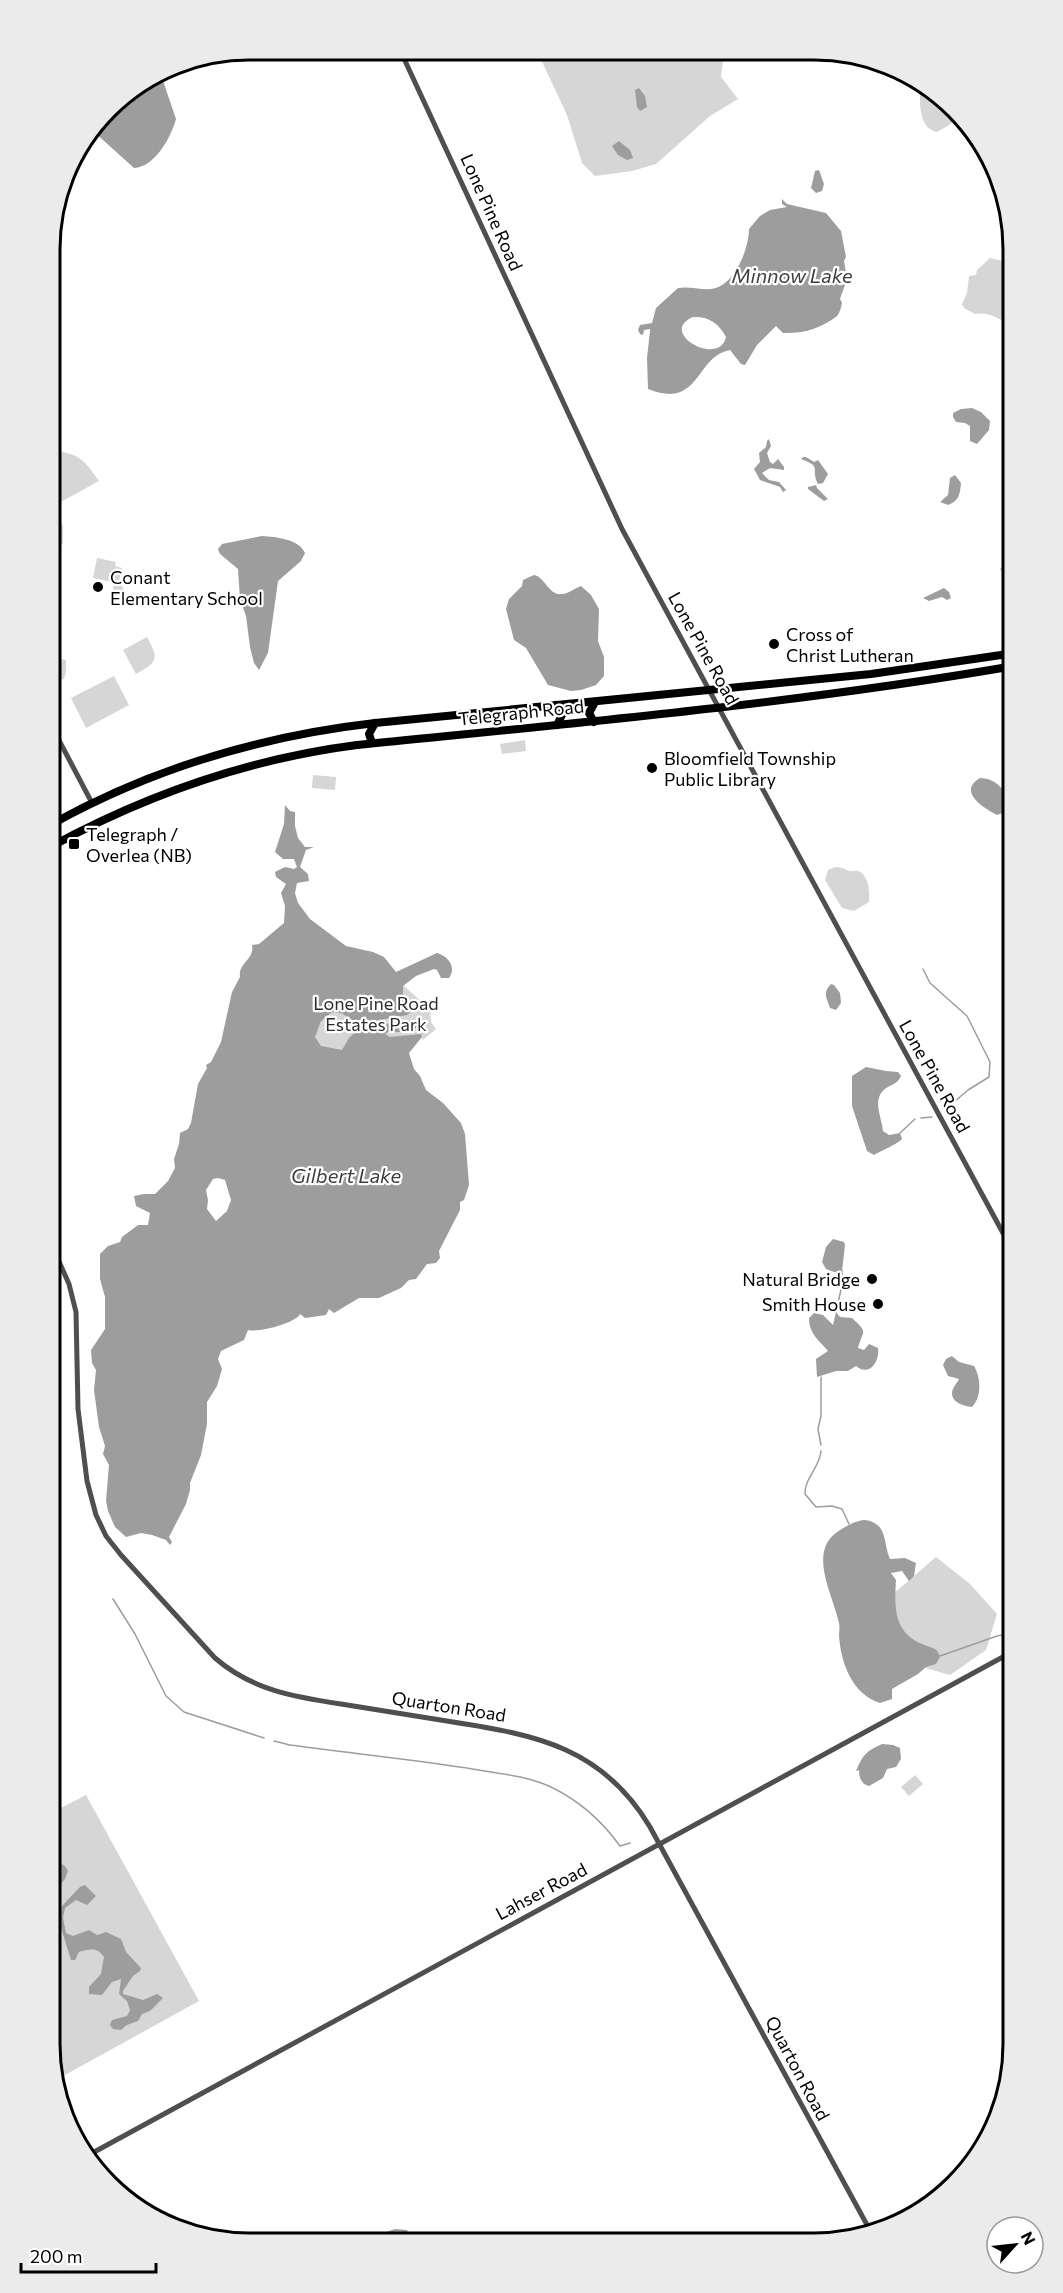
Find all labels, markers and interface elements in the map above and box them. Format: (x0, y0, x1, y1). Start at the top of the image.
street label: Lone Pine Road (456, 150, 528, 274)
water label: Minnow Lake (731, 263, 853, 287)
place label: Conant Elementary School (110, 566, 263, 609)
marker: Conant Elementary School (91, 580, 105, 594)
street label: Lone Pine Road (664, 588, 744, 708)
place label: Cross of Christ Lutheran (786, 623, 914, 666)
marker: Cross of Christ Lutheran (767, 637, 781, 651)
street label: Telegraph Road (457, 694, 585, 730)
place label: Bloomfield Township Public Library (664, 747, 836, 790)
marker: Bloomfield Township Public Library (645, 761, 659, 775)
place label: Telegraph / Overlea (NB) (86, 823, 192, 866)
marker: Telegraph / Overlea (NB) (67, 837, 81, 851)
park label: Lone Pine Road Estates Park (313, 992, 439, 1035)
street label: Lone Pine Road (895, 1016, 975, 1136)
water label: Gilbert Lake (291, 1163, 402, 1187)
place label: Natural Bridge (742, 1268, 860, 1290)
marker: Natural Bridge (865, 1272, 879, 1286)
place label: Smith House (762, 1293, 866, 1315)
marker: Smith House (871, 1297, 885, 1311)
street label: Quarton Road (390, 1686, 508, 1726)
street label: Lahser Road (492, 1858, 590, 1924)
street label: Quarton Road (761, 2012, 835, 2124)
north arrow (985, 2215, 1045, 2275)
text: N (1018, 2228, 1040, 2248)
scale bar (21, 2236, 156, 2274)
text: 200 m (30, 2245, 83, 2267)

